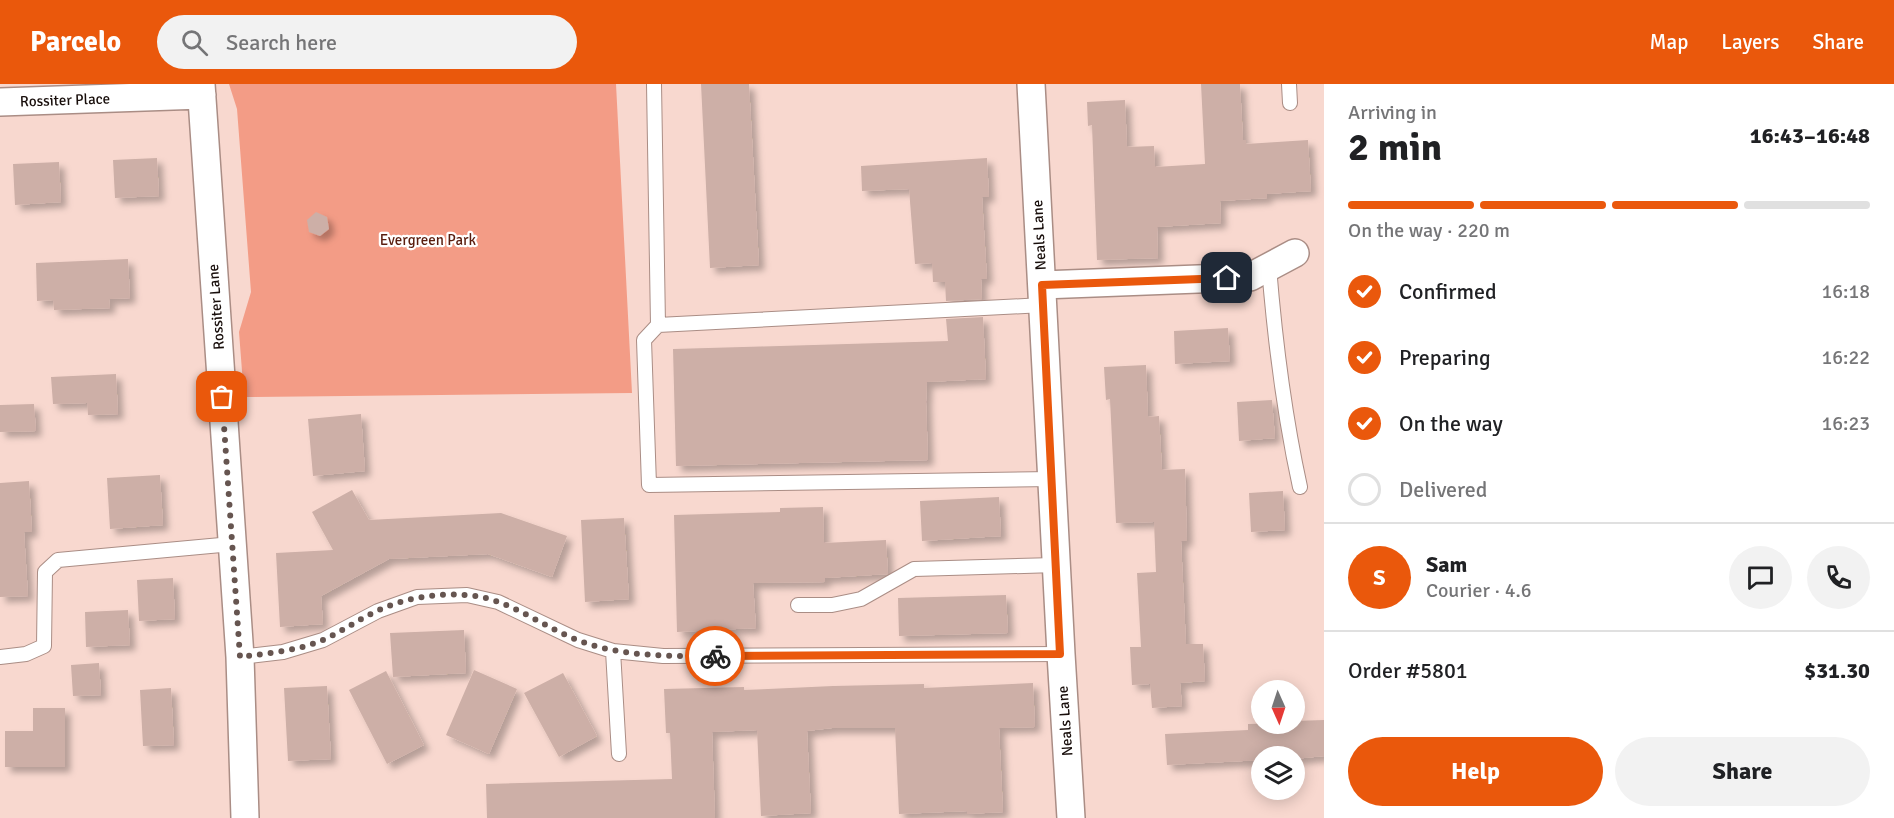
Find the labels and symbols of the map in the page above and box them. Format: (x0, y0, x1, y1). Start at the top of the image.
street label: Rossiter Place (20, 89, 110, 111)
street label: Neals Lane (1028, 199, 1050, 271)
park label: Evergreen Park (380, 231, 477, 249)
pin (1201, 252, 1252, 303)
street label: Rossiter Lane (204, 263, 228, 351)
pin (196, 371, 247, 422)
courier (685, 626, 745, 686)
north arrow (1251, 680, 1305, 734)
street label: Neals Lane (1054, 685, 1076, 757)

